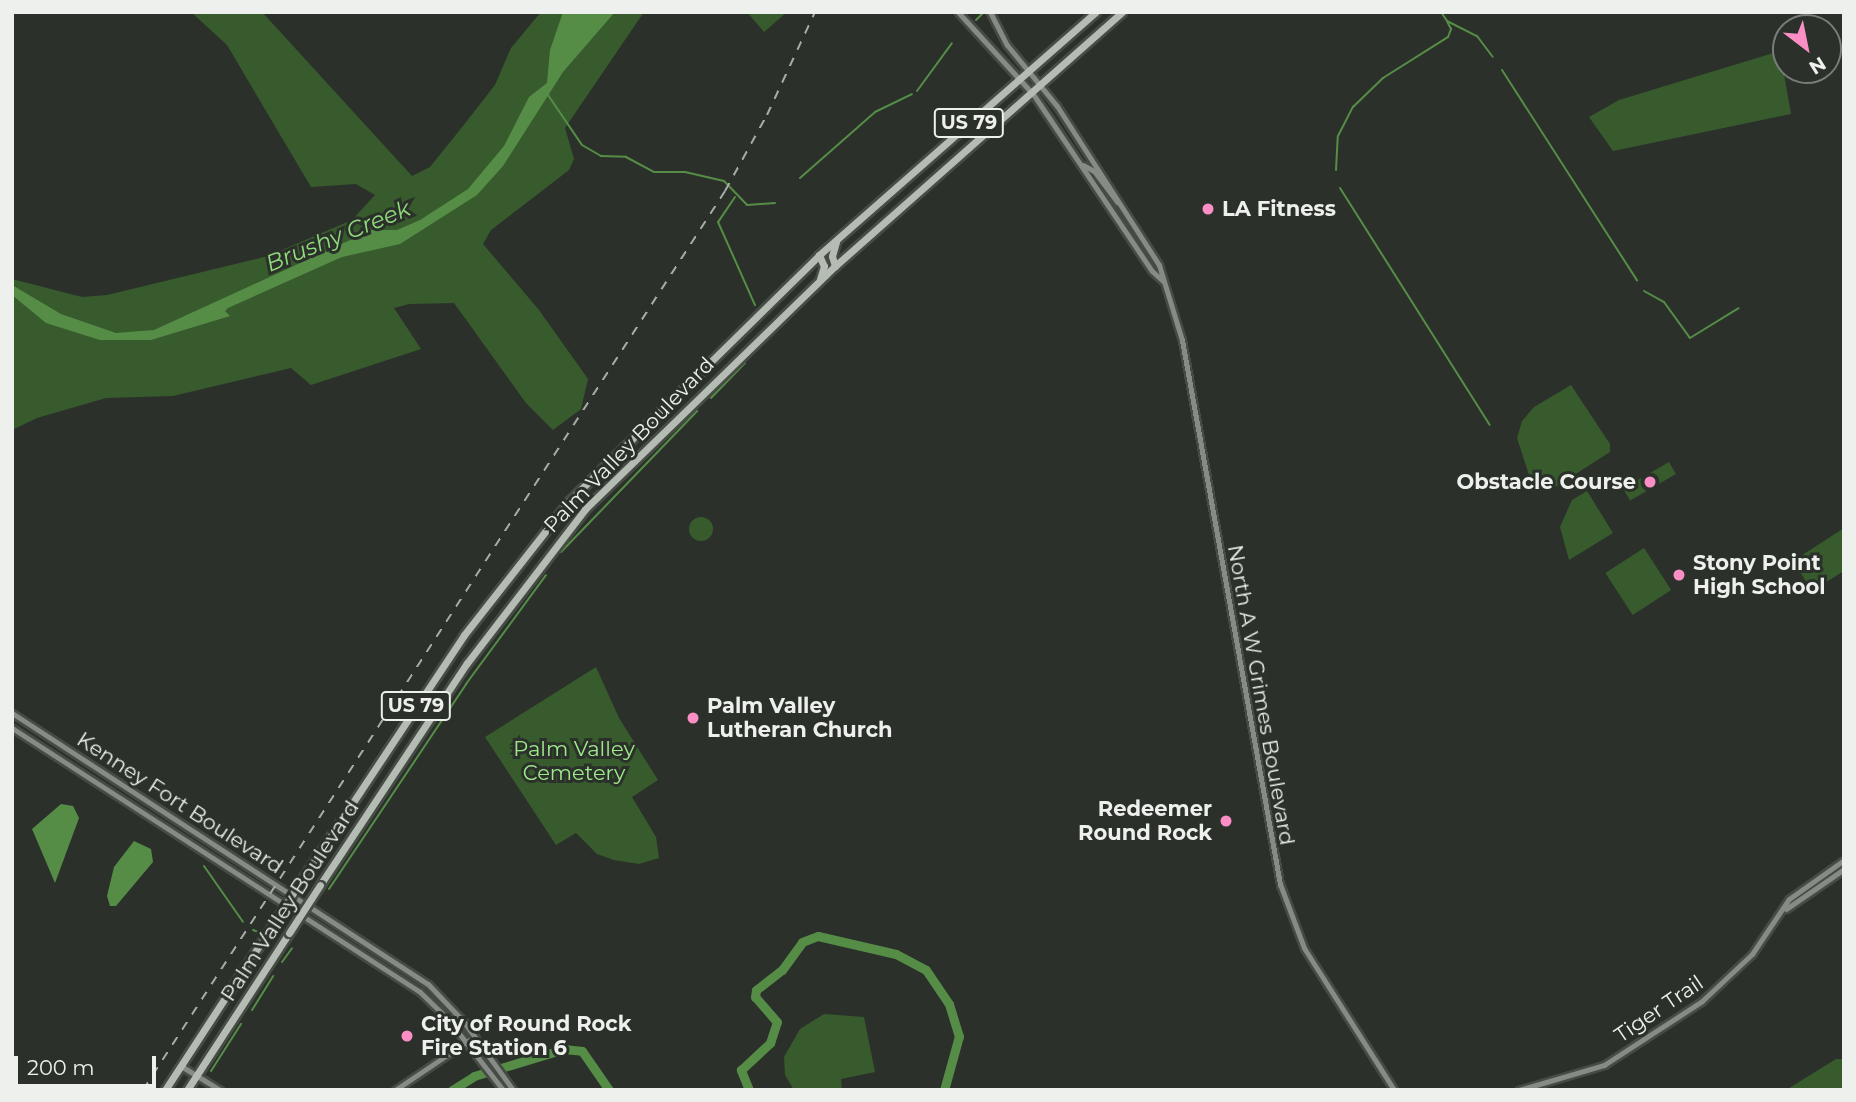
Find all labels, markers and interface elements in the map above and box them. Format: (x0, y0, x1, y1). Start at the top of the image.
north arrow (1772, 14, 1842, 84)
text: N (1805, 52, 1830, 79)
road number: US 79 (932, 108, 1006, 139)
water label: Brushy Creek (262, 194, 414, 278)
place label: LA Fitness (1222, 196, 1336, 222)
marker: LA Fitness (1200, 201, 1216, 217)
street label: Palm Valley Boulevard (539, 352, 719, 538)
place label: Obstacle Course (1457, 469, 1636, 495)
marker: Obstacle Course (1642, 474, 1658, 490)
street label: North A W Grimes Boulevard (1222, 543, 1300, 847)
place label: Stony Point High School (1693, 550, 1826, 600)
marker: Stony Point High School (1671, 567, 1687, 583)
road number: US 79 (379, 691, 453, 722)
place label: Palm Valley Lutheran Church (707, 693, 893, 743)
marker: Palm Valley Lutheran Church (685, 710, 701, 726)
street label: Kenney Fort Boulevard (72, 727, 288, 879)
park label: Palm Valley Cemetery (513, 736, 635, 786)
street label: Palm Valley Boulevard (216, 796, 364, 1006)
place label: Redeemer Round Rock (1078, 796, 1212, 846)
marker: Redeemer Round Rock (1218, 813, 1234, 829)
street label: Tiger Trail (1610, 970, 1708, 1048)
place label: City of Round Rock Fire Station 6 (421, 1011, 631, 1061)
marker: City of Round Rock Fire Station 6 (399, 1028, 415, 1044)
scale bar (18, 1042, 159, 1086)
text: 200 m (27, 1055, 94, 1080)

